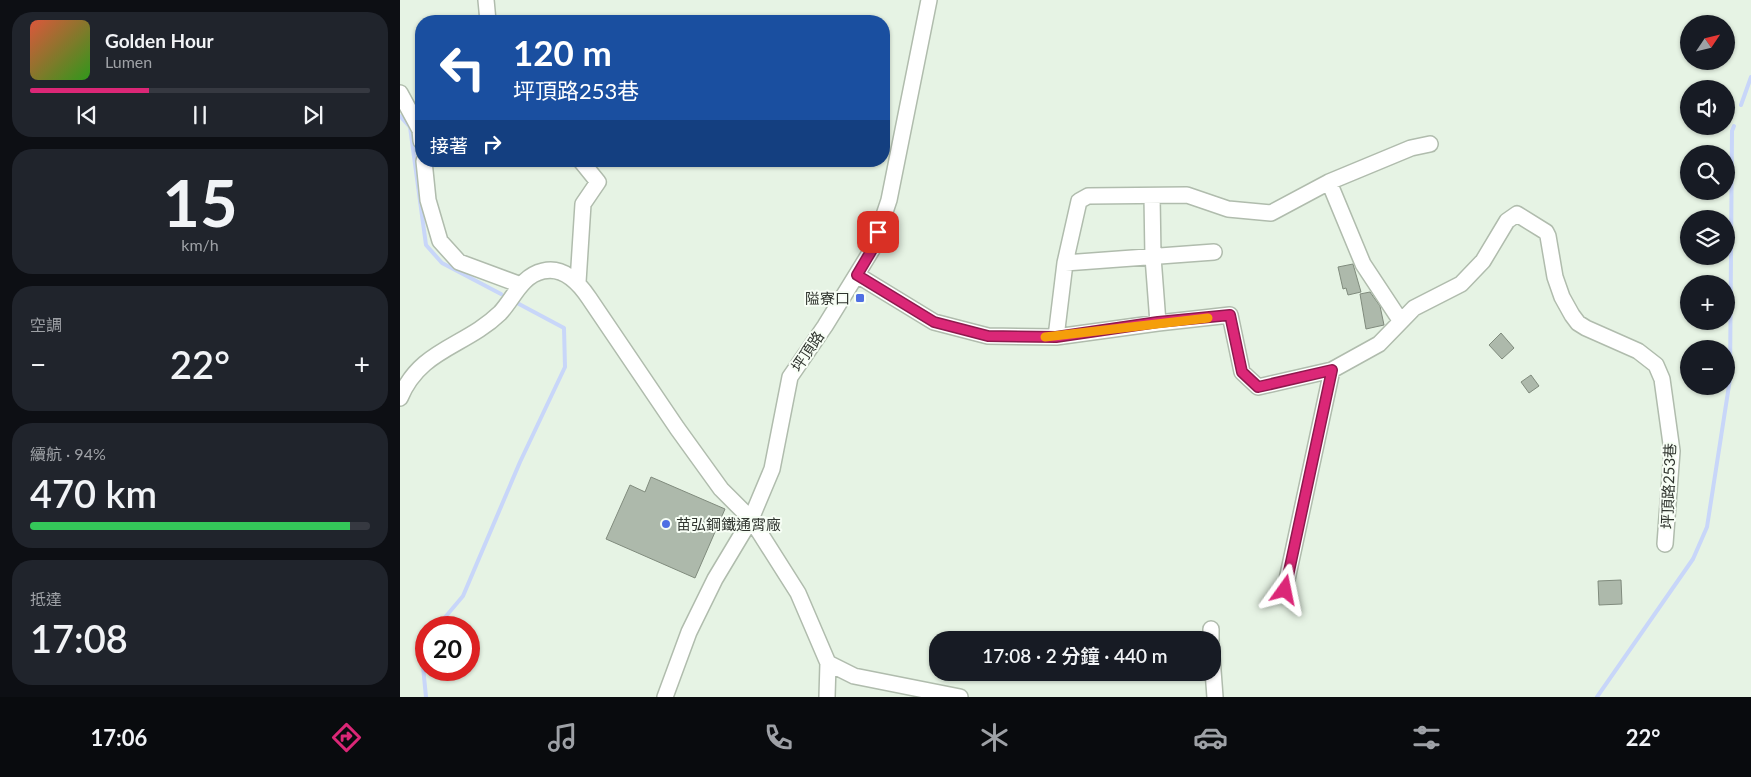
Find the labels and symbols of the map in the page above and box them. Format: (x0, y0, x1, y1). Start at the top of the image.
north arrow (1680, 15, 1735, 70)
pin (857, 211, 899, 253)
place label: 隘寮口 (805, 289, 850, 307)
marker: 隘寮口 (854, 292, 866, 304)
street label: 坪頂路 (787, 327, 827, 375)
street label: 坪頂路253巷 (1658, 443, 1678, 529)
place label: 苗弘鋼鐵通霄廠 (676, 515, 781, 533)
marker: 苗弘鋼鐵通霄廠 (660, 518, 672, 530)
position arrow (1258, 563, 1310, 615)
speed limit sign: 20 (415, 616, 480, 681)

